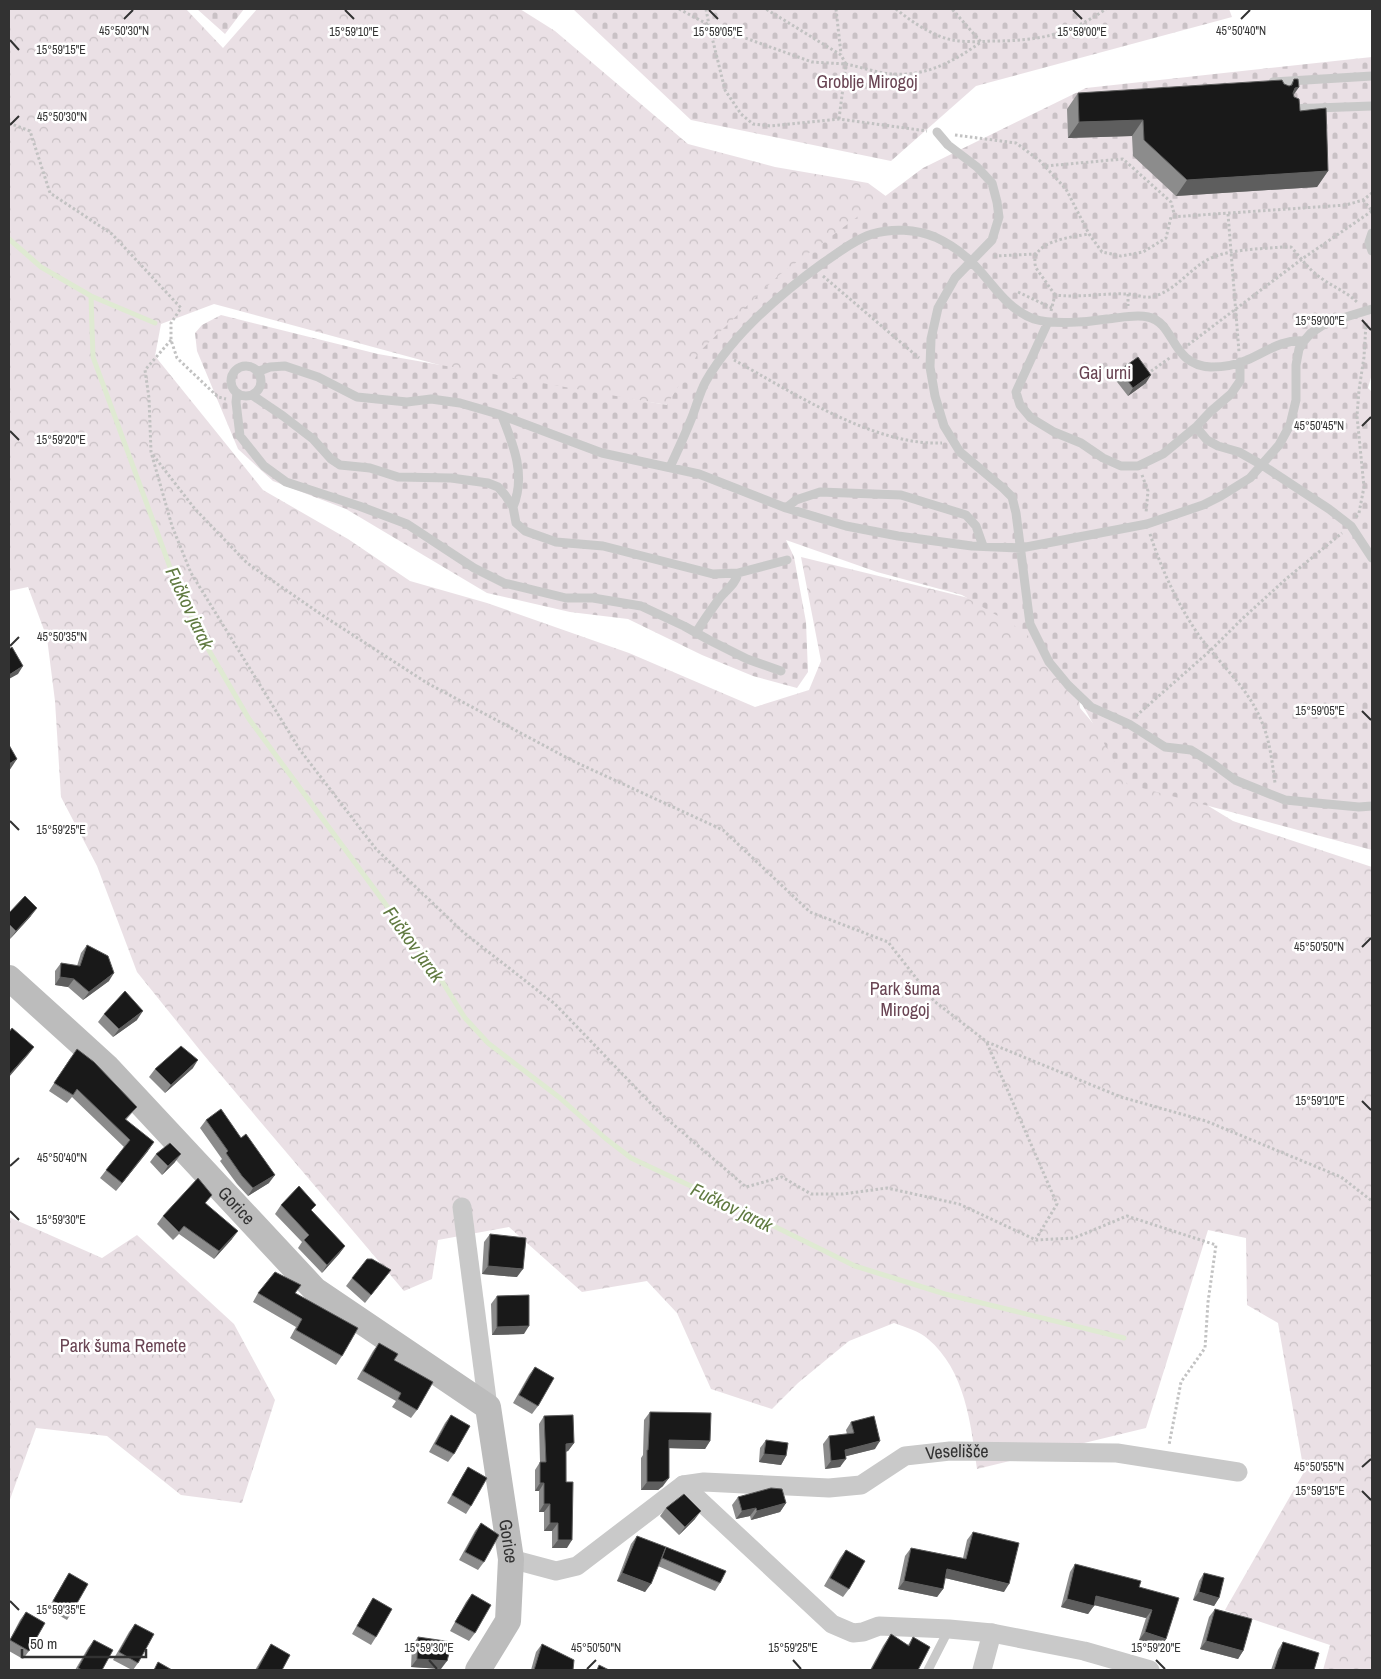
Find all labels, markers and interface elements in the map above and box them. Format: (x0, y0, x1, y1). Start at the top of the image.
text: 45°50'30"N (99, 23, 149, 39)
text: 45°50'40"N (1216, 23, 1266, 39)
text: 15°59'10"E (329, 24, 379, 40)
text: 15°59'05"E (693, 24, 743, 40)
text: 15°59'00"E (1057, 24, 1107, 40)
text: 15°59'15"E (36, 42, 86, 58)
park label: Groblje Mirogoj (817, 69, 917, 94)
text: 45°50'30"N (37, 109, 87, 125)
text: 15°59'00"E (1295, 313, 1345, 329)
park label: Gaj urni (1079, 360, 1131, 385)
text: 45°50'45"N (1294, 418, 1344, 434)
text: 15°59'20"E (36, 432, 86, 448)
water label: Fučkov jarak (160, 562, 221, 655)
text: 45°50'35"N (37, 629, 87, 645)
text: 15°59'05"E (1295, 703, 1345, 719)
text: 15°59'25"E (36, 822, 86, 838)
water label: Fučkov jarak (378, 901, 451, 988)
text: 45°50'50"N (1294, 939, 1344, 955)
park label: Park šuma Mirogoj (870, 976, 940, 1022)
text: 15°59'10"E (1295, 1093, 1345, 1109)
text: 45°50'40"N (37, 1150, 87, 1166)
water label: Fučkov jarak (687, 1176, 778, 1239)
street label: Gorice (212, 1181, 261, 1230)
text: 15°59'30"E (36, 1212, 86, 1228)
park label: Park šuma Remete (60, 1333, 186, 1358)
street label: Veselišče (924, 1438, 989, 1466)
text: 45°50'55"N (1294, 1459, 1344, 1475)
text: 15°59'15"E (1295, 1483, 1345, 1499)
street label: Gorice (493, 1517, 524, 1564)
text: 15°59'35"E (36, 1602, 86, 1618)
scale bar (22, 1626, 146, 1658)
text: 50 m (30, 1633, 57, 1654)
text: 15°59'30"E (404, 1640, 454, 1656)
text: 45°50'50"N (571, 1640, 621, 1656)
text: 15°59'25"E (768, 1640, 818, 1656)
text: 15°59'20"E (1131, 1640, 1181, 1656)

